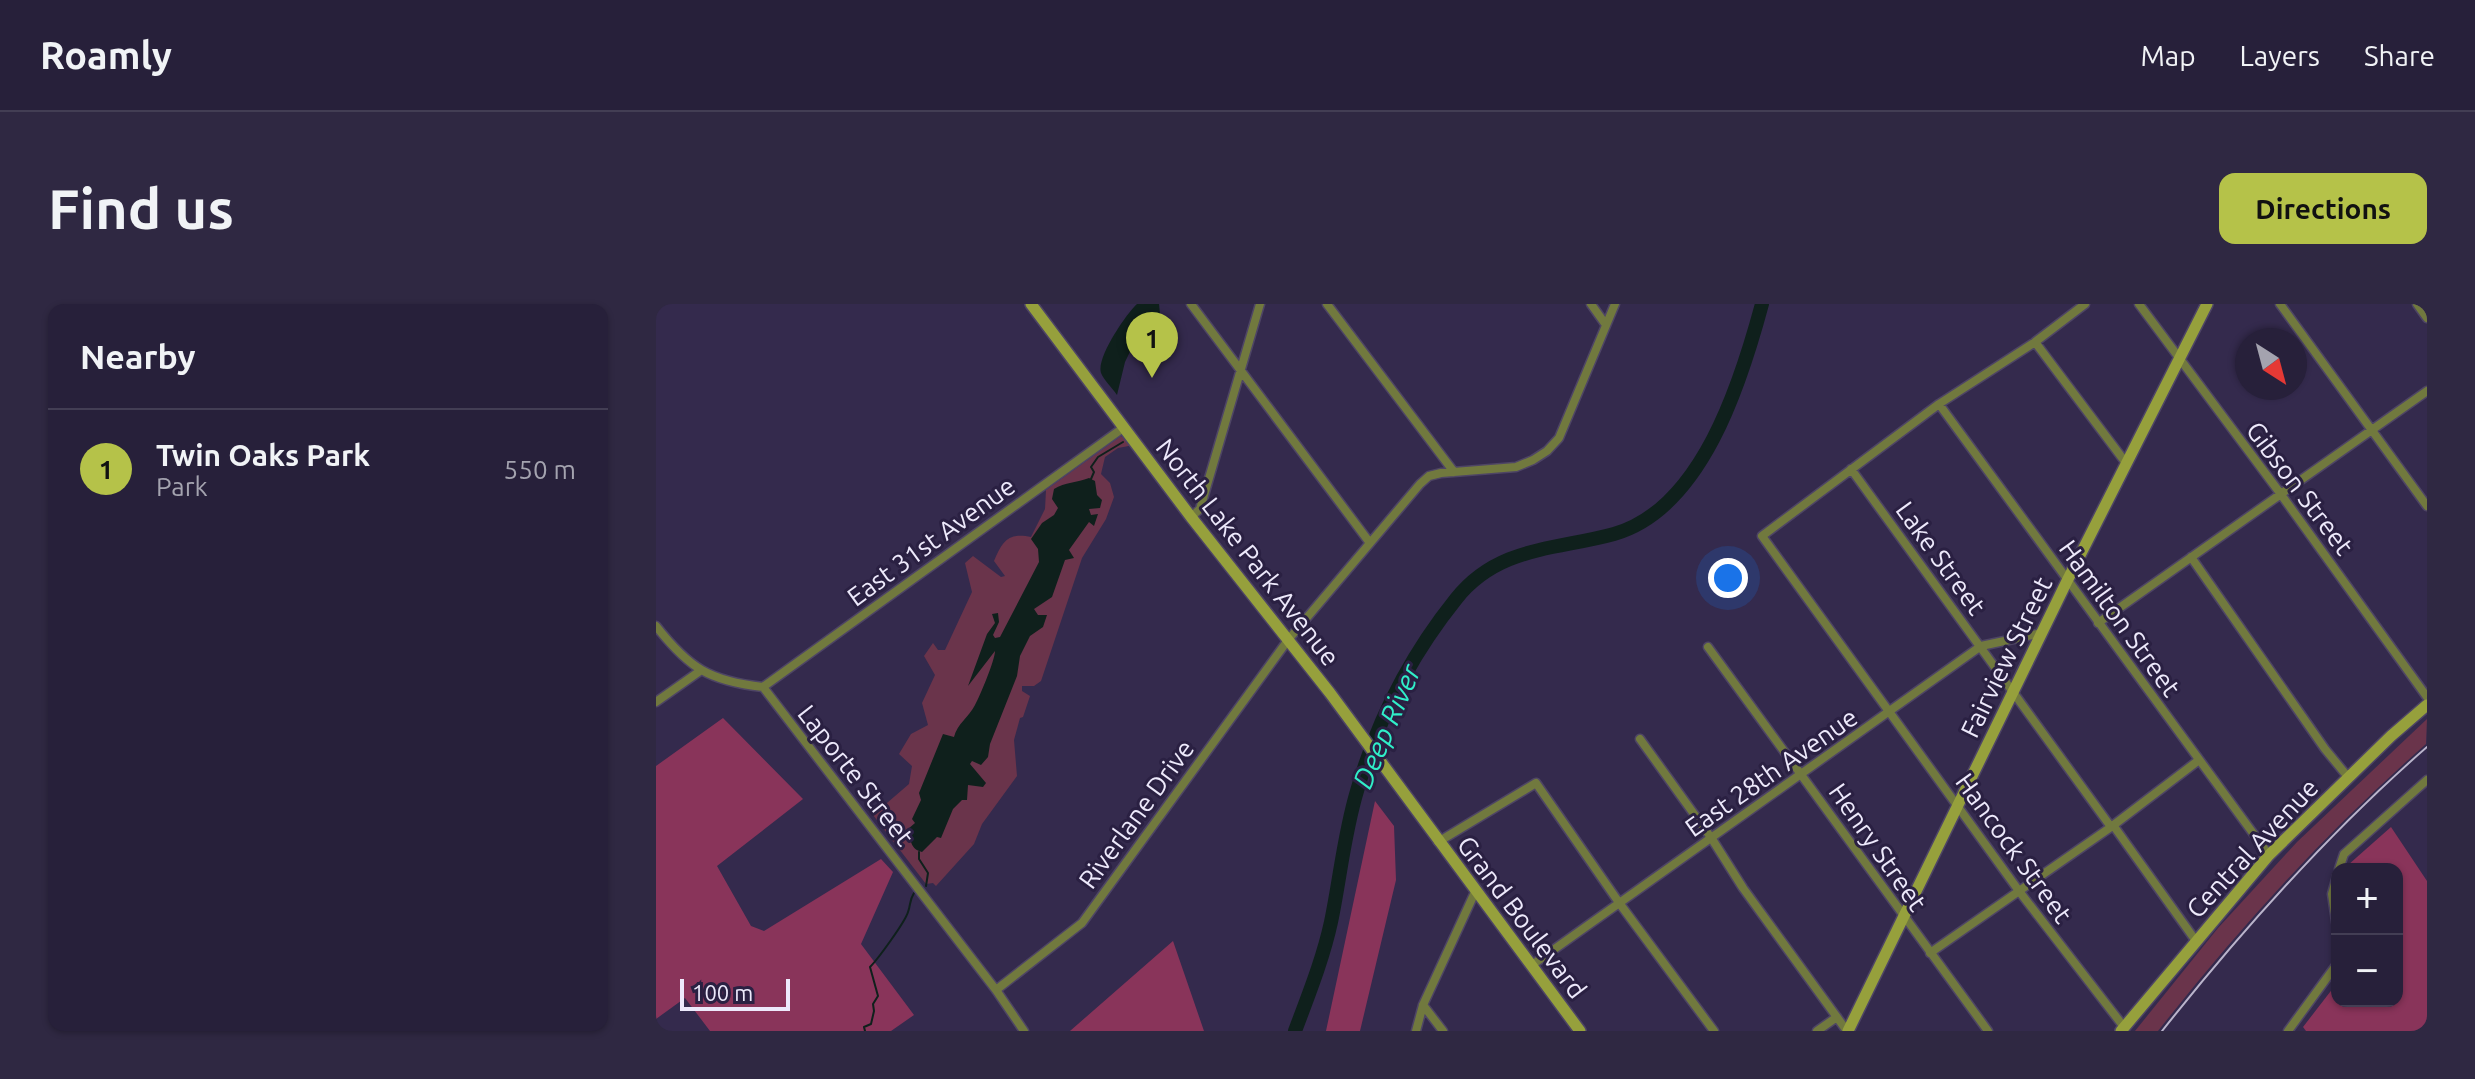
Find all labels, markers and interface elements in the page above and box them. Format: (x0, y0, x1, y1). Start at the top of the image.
text: Roamly (40, 34, 172, 76)
text: Map (2140, 40, 2196, 71)
text: Layers (2240, 40, 2320, 71)
text: Share (2364, 40, 2435, 71)
button: Directions (2219, 173, 2427, 244)
text: Find us (48, 177, 234, 240)
pin: 1 (1126, 312, 1178, 378)
north arrow (2235, 328, 2307, 400)
text: Nearby (80, 337, 195, 375)
street label: Gibson Street (2241, 416, 2359, 560)
street label: North Lake Park Avenue (1151, 433, 1345, 671)
text: Twin Oaks Park (156, 438, 370, 472)
text: 1 (99, 455, 113, 484)
text: 550 m (504, 455, 576, 484)
street label: East 31st Avenue (842, 471, 1020, 611)
text: Park (156, 472, 208, 501)
street label: Lake Street (1890, 496, 1992, 620)
street label: Hamilton Street (2054, 534, 2186, 702)
your location (1708, 558, 1748, 598)
street label: Fairview Street (1955, 572, 2057, 742)
water label: Deep River (1346, 658, 1426, 793)
street label: Laporte Street (792, 699, 920, 851)
street label: East 28th Avenue (1679, 702, 1863, 842)
street label: Riverlane Drive (1072, 734, 1200, 894)
street label: Hancock Street (1950, 768, 2078, 928)
street label: Central Avenue (2180, 773, 2324, 923)
street label: Henry Street (1823, 778, 1933, 916)
street label: Grand Boulevard (1452, 830, 1592, 1004)
map controls (2331, 863, 2403, 1007)
button: + (2331, 863, 2403, 935)
button: − (2331, 935, 2403, 1007)
scale bar (680, 975, 790, 1011)
text: 100 m (692, 980, 753, 1005)

